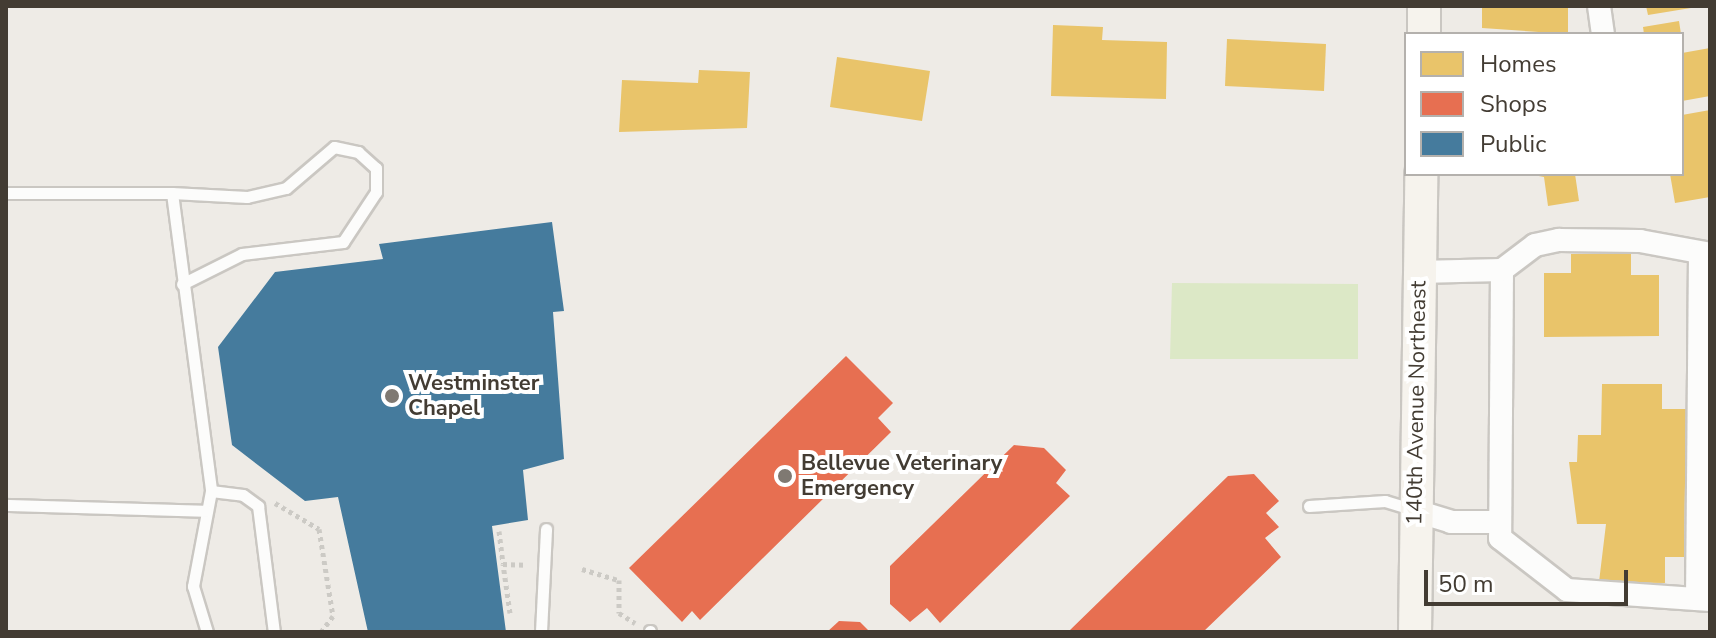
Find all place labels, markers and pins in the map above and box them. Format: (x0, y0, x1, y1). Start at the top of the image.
place label: Westminster Chapel (408, 370, 539, 422)
marker: Westminster Chapel (383, 387, 401, 405)
place label: Bellevue Veterinary Emergency (801, 450, 1002, 502)
marker: Bellevue Veterinary Emergency (776, 467, 794, 485)

